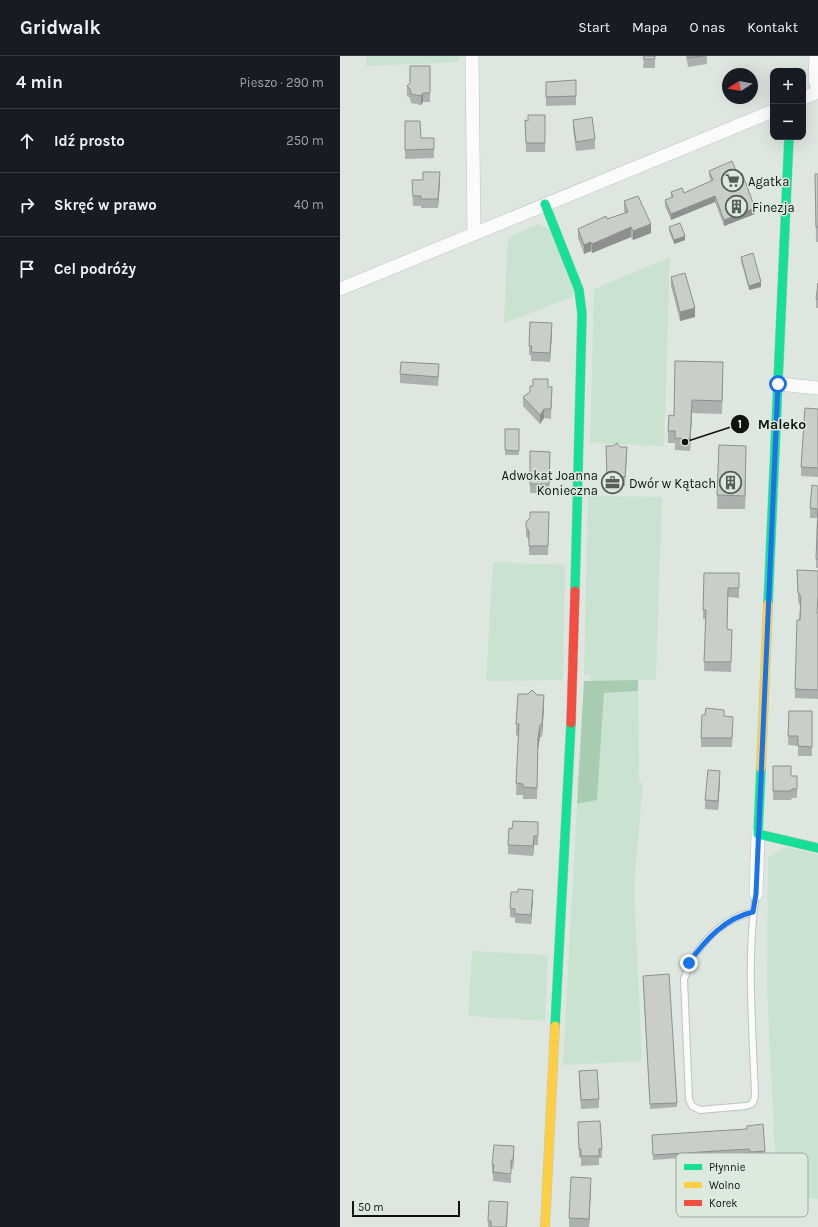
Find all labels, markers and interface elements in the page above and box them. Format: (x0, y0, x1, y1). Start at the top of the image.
text: Gridwalk (20, 17, 101, 39)
text: Start (578, 19, 610, 36)
text: Mapa (632, 19, 667, 36)
text: O nas (689, 19, 725, 36)
text: Kontakt (747, 19, 798, 36)
north arrow (722, 68, 758, 104)
map controls (770, 68, 806, 140)
button: + (770, 68, 806, 104)
text: 4 min (16, 72, 63, 92)
text: Pieszo · 290 m (240, 75, 324, 90)
button: − (770, 104, 806, 140)
icon: ahead (16, 130, 38, 152)
text: Idź prosto (54, 132, 125, 150)
text: 250 m (286, 133, 324, 148)
supermarket icon: Agatka (719, 168, 745, 194)
place label: Agatka (748, 174, 789, 189)
icon: right (16, 194, 38, 216)
building icon: Finezja (724, 194, 750, 220)
text: Skręć w prawo (54, 196, 157, 214)
text: 40 m (294, 197, 324, 212)
place label: Finezja (752, 200, 795, 215)
icon: arrive (16, 258, 38, 280)
text: Cel podróży (54, 260, 136, 278)
route start (769, 375, 787, 393)
callout: Maleko (730, 411, 814, 437)
text: Maleko (758, 416, 806, 433)
text: 1 (738, 417, 742, 431)
place label: Adwokat Joanna Konieczna (501, 468, 598, 498)
office icon: Adwokat Joanna Konieczna (600, 469, 626, 495)
building icon: Dwór w Kątach (718, 470, 744, 496)
place label: Dwór w Kątach (629, 476, 716, 491)
route end (680, 954, 698, 972)
legend (676, 1153, 808, 1217)
text: Płynnie (709, 1161, 746, 1174)
text: Wolno (709, 1179, 740, 1192)
text: Korek (709, 1197, 738, 1210)
scale bar (352, 1199, 460, 1218)
text: 50 m (358, 1201, 384, 1214)

